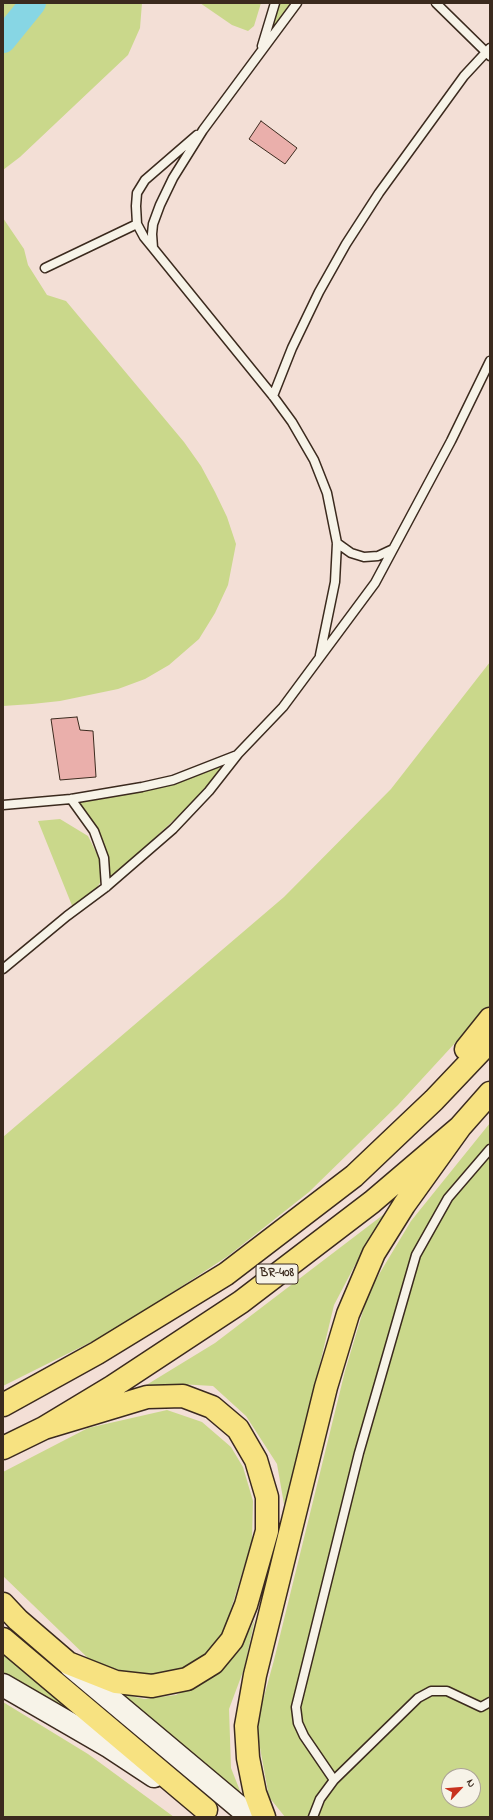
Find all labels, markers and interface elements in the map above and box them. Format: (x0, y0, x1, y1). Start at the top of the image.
road number: BR-408 (256, 1264, 298, 1284)
north arrow (441, 1768, 481, 1808)
text: N (462, 1776, 480, 1790)

